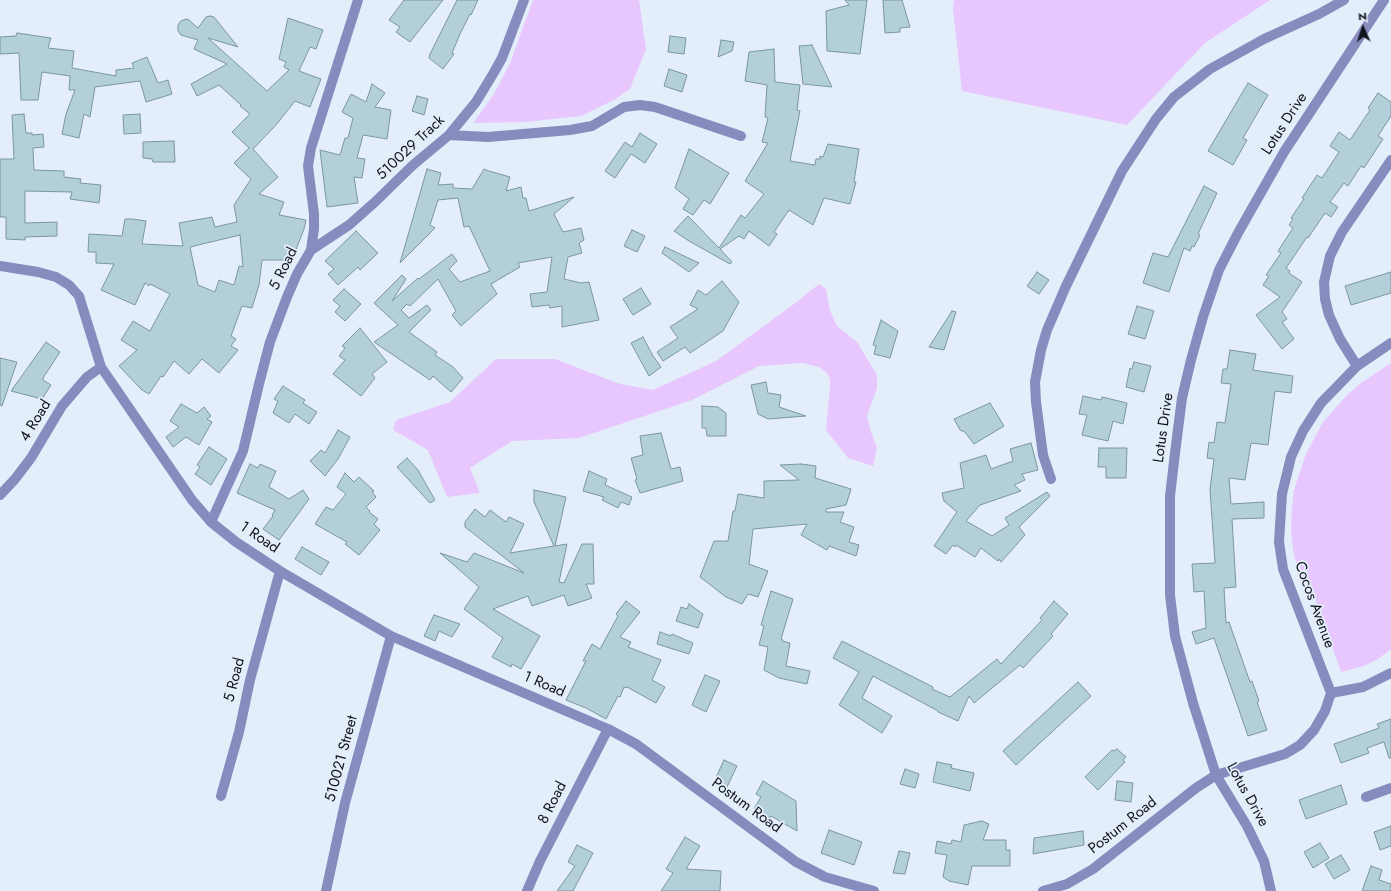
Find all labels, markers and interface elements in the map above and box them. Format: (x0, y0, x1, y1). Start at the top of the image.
north arrow (1343, 8, 1383, 48)
text: N (1358, 8, 1367, 24)
street label: Lotus Drive (1258, 90, 1312, 158)
street label: 510029 Track (373, 112, 449, 184)
street label: 5 Road (266, 245, 302, 293)
street label: Lotus Drive (1150, 392, 1178, 464)
street label: 4 Road (16, 397, 56, 445)
street label: 1 Road (236, 518, 282, 558)
street label: Cocos Avenue (1290, 559, 1338, 651)
street label: 5 Road (221, 656, 249, 704)
street label: 1 Road (520, 668, 568, 702)
street label: 510021 Street (322, 714, 362, 804)
street label: Lotus Drive (1222, 760, 1272, 830)
street label: Postum Road (708, 775, 784, 837)
street label: 8 Road (535, 779, 571, 827)
street label: Postum Road (1085, 794, 1161, 858)

